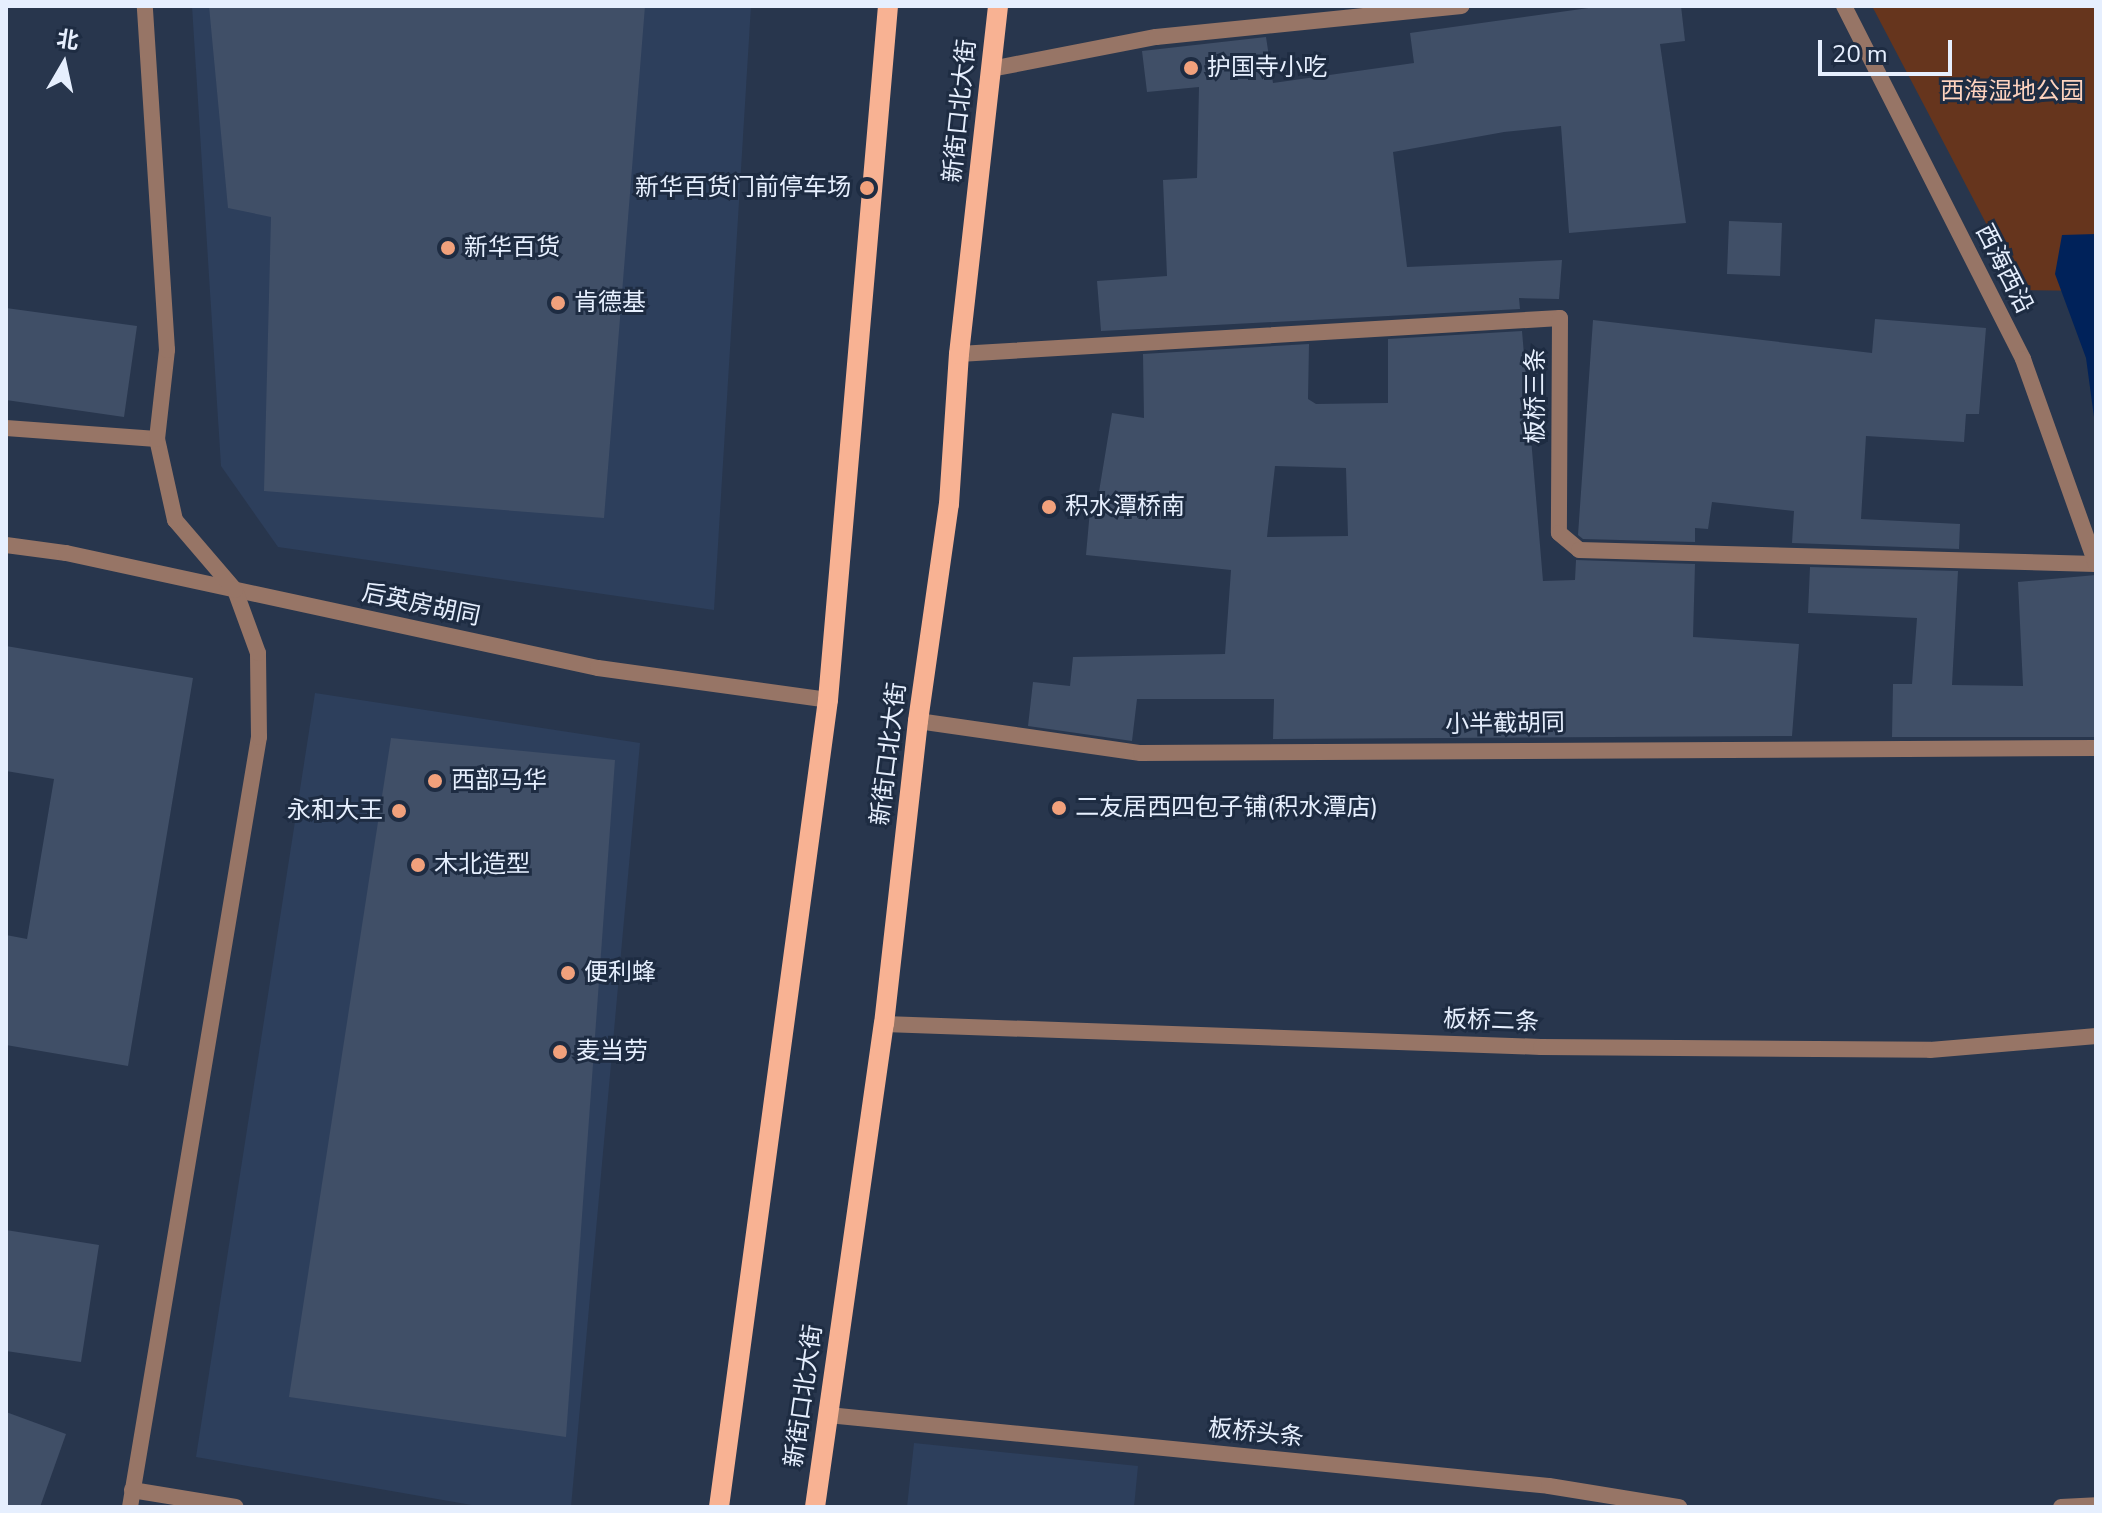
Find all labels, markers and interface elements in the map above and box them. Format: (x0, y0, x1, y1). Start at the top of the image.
north arrow (24, 24, 104, 104)
text: 北 (55, 24, 81, 57)
scale bar (1822, 24, 1956, 74)
street label: 新街口北大街 (938, 38, 982, 184)
text: 20 m (1832, 38, 1888, 70)
place label: 护国寺小吃 (1207, 54, 1327, 82)
marker: 护国寺小吃 (1182, 59, 1200, 77)
park label: 西海湿地公园 (1940, 78, 2084, 106)
place label: 新华百货门前停车场 (635, 174, 851, 202)
marker: 新华百货门前停车场 (858, 179, 876, 197)
street label: 西海西沿 (1969, 220, 2039, 318)
place label: 新华百货 (464, 234, 560, 262)
marker: 新华百货 (439, 239, 457, 257)
place label: 肯德基 (574, 289, 646, 317)
marker: 肯德基 (549, 294, 567, 312)
street label: 板桥三条 (1522, 348, 1550, 444)
place label: 积水潭桥南 (1065, 493, 1185, 521)
marker: 积水潭桥南 (1040, 498, 1058, 516)
street label: 后英房胡同 (359, 578, 483, 632)
street label: 新街口北大街 (866, 681, 912, 827)
street label: 小半截胡同 (1445, 709, 1565, 739)
place label: 西部马华 (451, 767, 547, 795)
marker: 西部马华 (426, 772, 444, 790)
place label: 二友居西四包子铺(积水潭店) (1075, 794, 1378, 822)
place label: 永和大王 (287, 797, 383, 825)
marker: 二友居西四包子铺(积水潭店) (1050, 799, 1068, 817)
marker: 永和大王 (390, 802, 408, 820)
place label: 木北造型 (434, 851, 530, 879)
marker: 木北造型 (409, 856, 427, 874)
place label: 便利蜂 (584, 959, 656, 987)
marker: 便利蜂 (559, 964, 577, 982)
street label: 板桥二条 (1443, 1005, 1539, 1037)
place label: 麦当劳 (576, 1038, 648, 1066)
marker: 麦当劳 (551, 1043, 569, 1061)
street label: 新街口北大街 (780, 1323, 828, 1469)
street label: 板桥头条 (1207, 1414, 1305, 1452)

